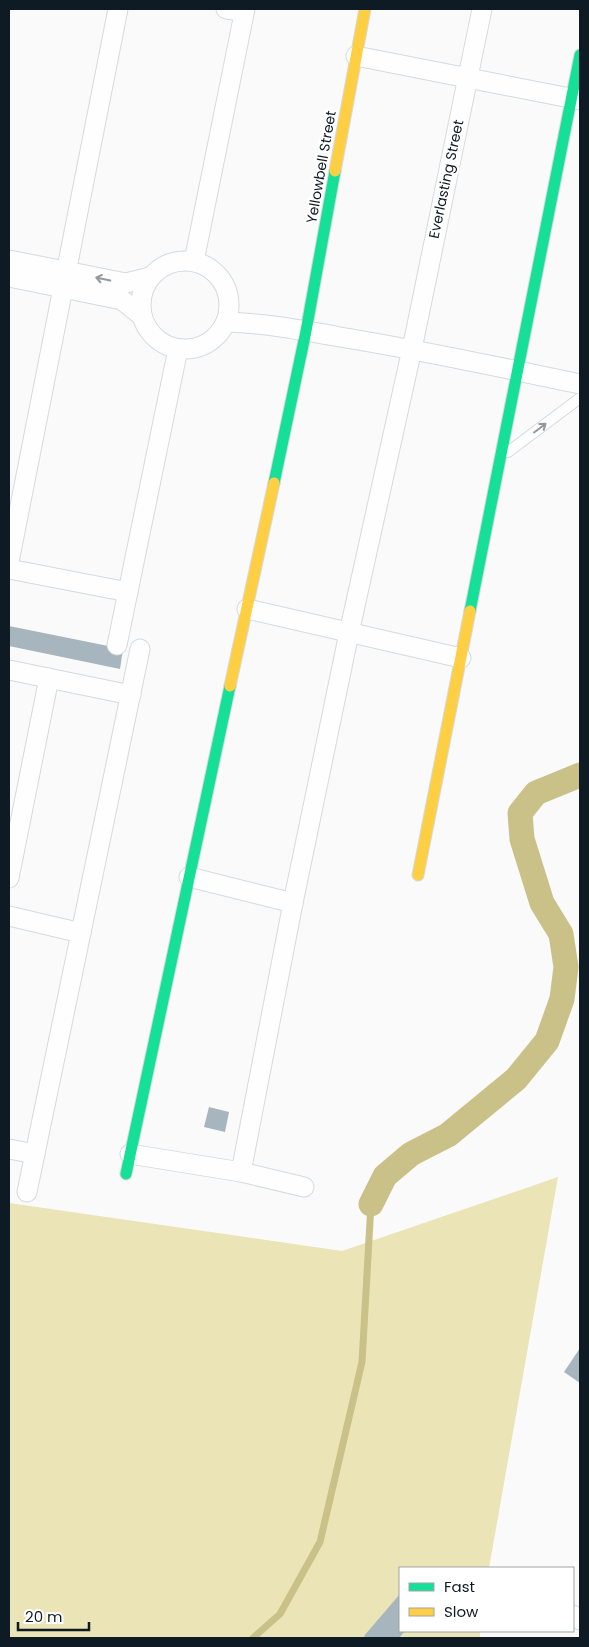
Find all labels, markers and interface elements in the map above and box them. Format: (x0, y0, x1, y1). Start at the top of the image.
street label: Yellowbell Street (301, 109, 341, 225)
street label: Everlasting Street (424, 118, 468, 240)
one-way arrow (95, 273, 111, 283)
one-way arrow (533, 423, 547, 433)
legend (399, 1567, 574, 1632)
text: Fast (444, 1576, 475, 1597)
scale bar (18, 1600, 89, 1632)
text: Slow (444, 1601, 479, 1622)
text: 20 m (25, 1606, 63, 1627)

